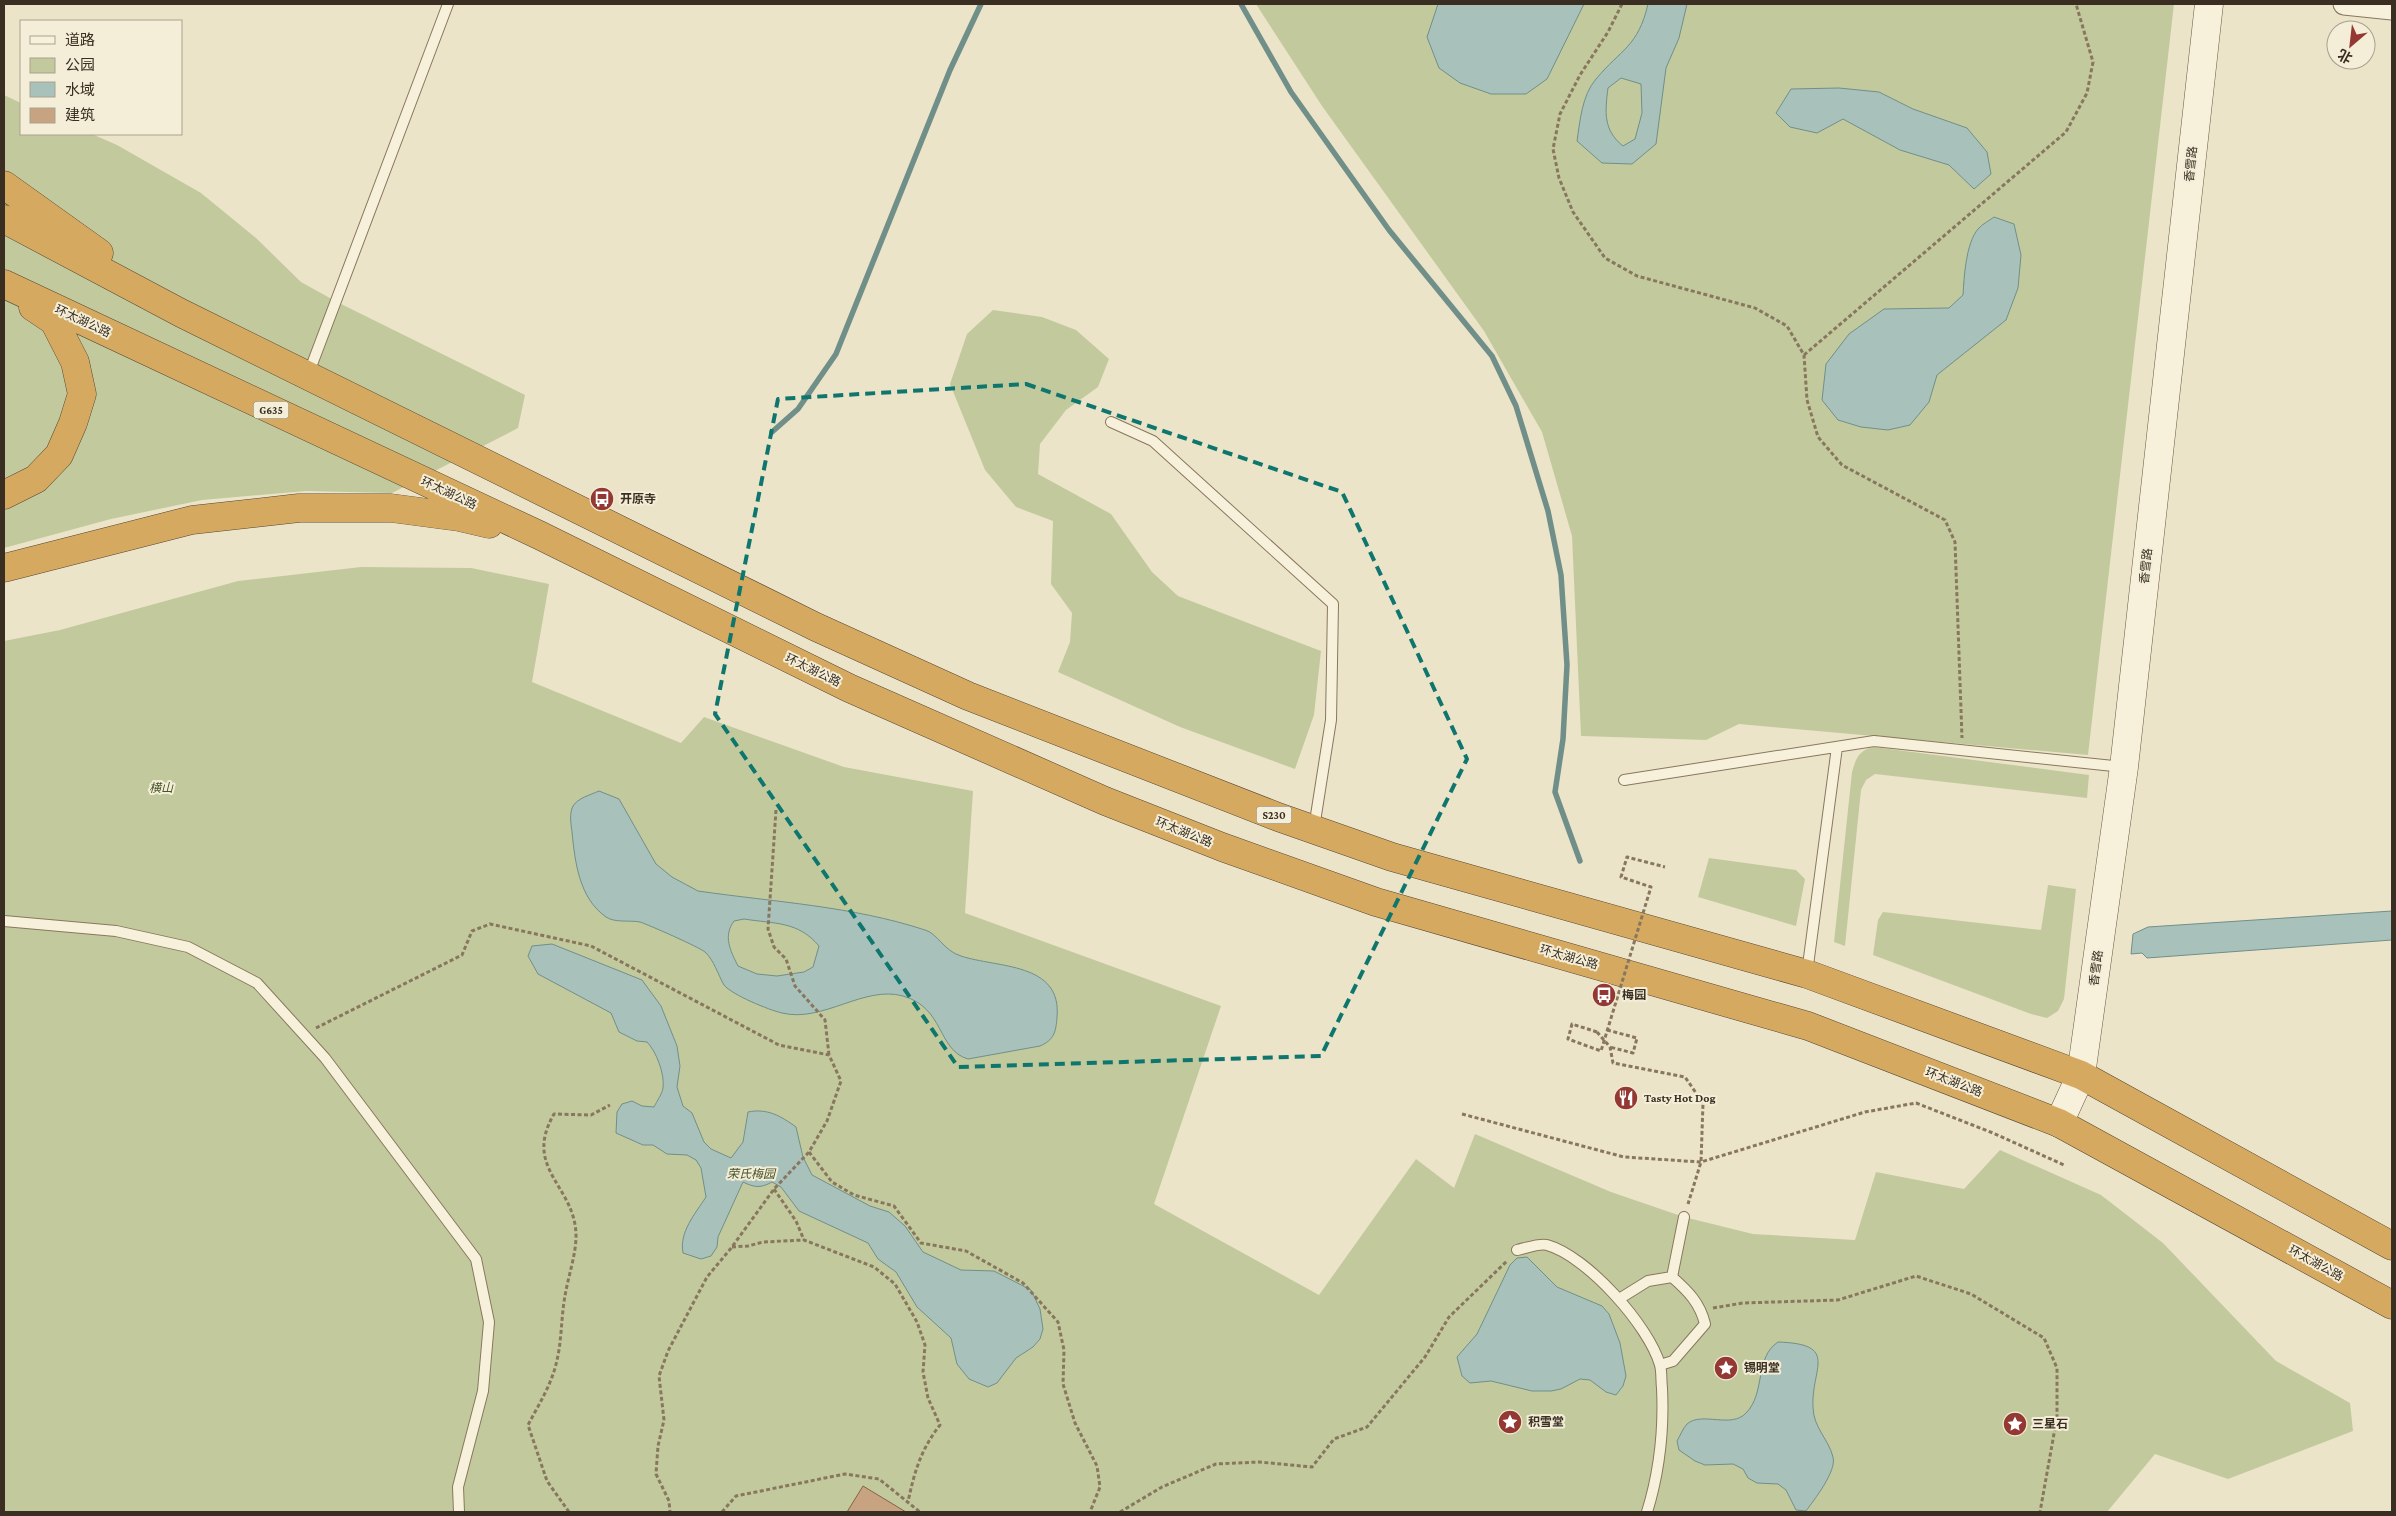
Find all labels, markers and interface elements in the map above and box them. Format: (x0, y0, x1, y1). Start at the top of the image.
legend (20, 20, 182, 135)
north arrow (2326, 20, 2376, 70)
text: 道路 (65, 32, 95, 48)
text: 北 (2335, 46, 2355, 67)
text: 公园 (65, 57, 95, 73)
text: 水域 (65, 82, 95, 98)
text: 建筑 (65, 107, 95, 123)
street label: 香雪路 (2182, 145, 2200, 183)
street label: 环太湖公路 (53, 302, 113, 340)
road number: G635 (254, 402, 288, 418)
street label: 环太湖公路 (419, 474, 479, 512)
bus stop icon: 开原寺 (589, 486, 615, 512)
place label: 开原寺 (620, 492, 656, 506)
street label: 香雪路 (2137, 547, 2155, 585)
street label: 环太湖公路 (783, 651, 843, 689)
park label: 横山 (149, 781, 174, 795)
road number: S230 (1256, 806, 1292, 824)
street label: 环太湖公路 (1154, 814, 1214, 850)
street label: 环太湖公路 (1538, 942, 1600, 972)
street label: 香雪路 (2087, 949, 2105, 987)
bus stop icon: 梅园 (1591, 982, 1617, 1008)
place label: 梅园 (1622, 988, 1646, 1002)
street label: 环太湖公路 (1923, 1065, 1985, 1099)
restaurant icon: Tasty Hot Dog (1613, 1085, 1639, 1111)
place label: Tasty Hot Dog (1644, 1091, 1716, 1105)
park label: 荣氏梅园 (727, 1167, 777, 1181)
street label: 环太湖公路 (2286, 1242, 2346, 1284)
place icon: 锡明堂 (1713, 1355, 1739, 1381)
place label: 锡明堂 (1744, 1361, 1780, 1375)
place icon: 积雪堂 (1497, 1409, 1523, 1435)
place icon: 三星石 (2002, 1411, 2028, 1437)
place label: 积雪堂 (1528, 1415, 1564, 1429)
place label: 三星石 (2032, 1417, 2068, 1431)

